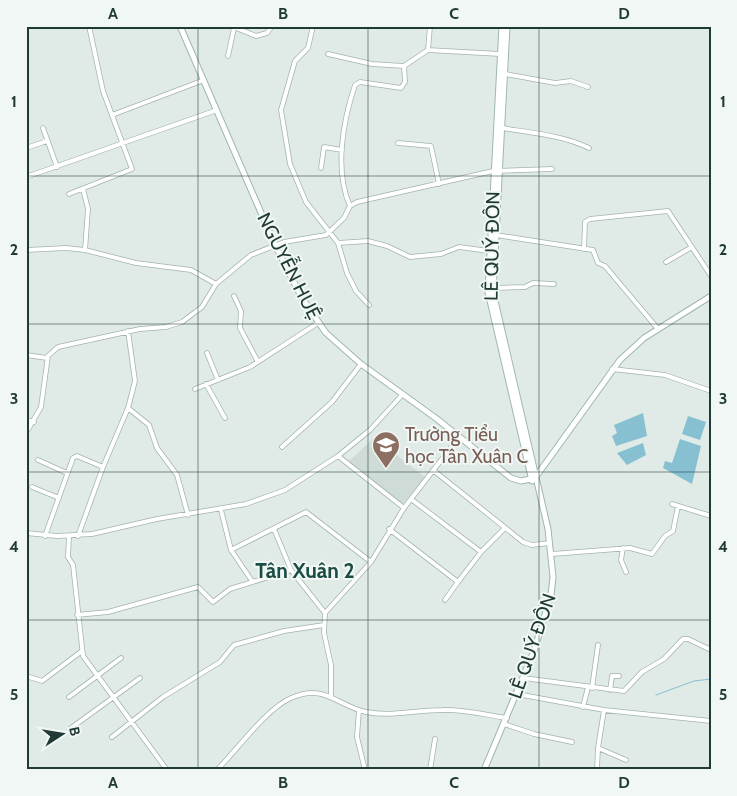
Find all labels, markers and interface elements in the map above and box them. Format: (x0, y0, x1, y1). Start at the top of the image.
text: A (108, 4, 118, 23)
text: B (278, 4, 288, 23)
text: C (449, 4, 459, 23)
text: D (618, 4, 630, 23)
text: 1 (11, 92, 17, 111)
text: 1 (720, 92, 726, 111)
street label: LÊ QUÝ ĐÔN (479, 191, 504, 301)
street label: NGUYỄN HUỆ (252, 207, 329, 323)
text: 2 (10, 240, 18, 259)
text: 2 (719, 240, 727, 259)
text: 3 (10, 389, 18, 408)
text: 3 (719, 389, 727, 408)
place label: Trường Tiểu học Tân Xuân C (405, 423, 528, 468)
school or university icon: Trường Tiểu học Tân Xuân C (371, 430, 401, 469)
text: 4 (9, 537, 19, 556)
text: 4 (718, 537, 728, 556)
district label: Tân Xuân 2 (255, 558, 355, 583)
street label: LÊ QUÝ ĐÔN (502, 590, 561, 702)
text: 5 (10, 685, 18, 704)
text: 5 (719, 685, 727, 704)
north arrow (38, 708, 88, 758)
text: B (65, 725, 84, 738)
text: A (108, 773, 118, 792)
text: B (278, 773, 288, 792)
text: C (449, 773, 459, 792)
text: D (618, 773, 630, 792)

